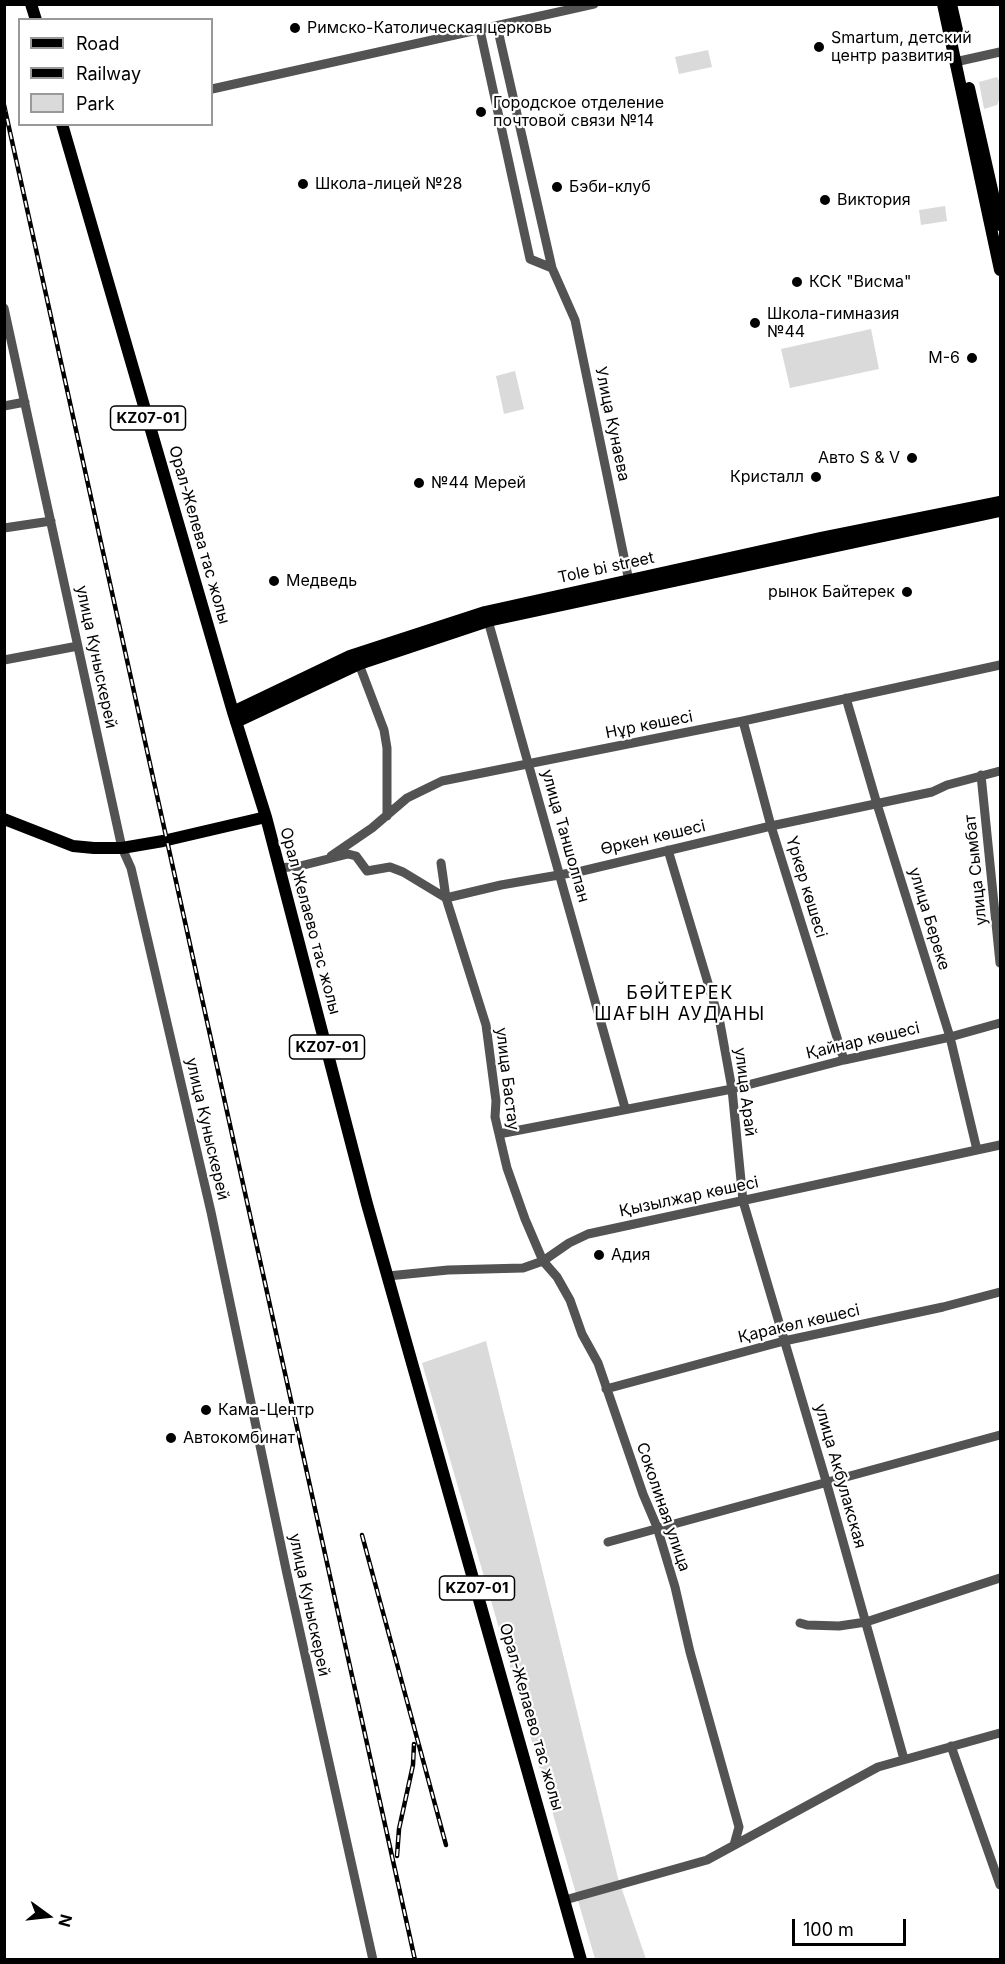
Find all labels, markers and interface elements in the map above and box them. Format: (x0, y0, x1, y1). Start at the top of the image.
legend (18, 18, 213, 126)
place label: Римско-Католическая церковь (307, 18, 552, 38)
marker: Римско-Католическая церковь (288, 21, 302, 35)
place label: Smartum, детский центр развития (831, 28, 972, 66)
text: Road (76, 33, 119, 54)
marker: Smartum, детский центр развития (812, 40, 826, 54)
text: Railway (76, 63, 141, 84)
text: Park (76, 93, 115, 114)
place label: Городское отделение почтовой связи №14 (493, 93, 664, 131)
marker: Городское отделение почтовой связи №14 (474, 105, 488, 119)
place label: Школа-лицей №28 (315, 174, 462, 194)
marker: Школа-лицей №28 (296, 177, 310, 191)
place label: Бэби-клуб (569, 177, 651, 197)
marker: Бэби-клуб (550, 180, 564, 194)
place label: Виктория (837, 190, 911, 210)
marker: Виктория (818, 193, 832, 207)
place label: КСК "Висма" (809, 272, 911, 292)
marker: КСК "Висма" (790, 275, 804, 289)
place label: Школа-гимназия №44 (767, 304, 899, 342)
marker: Школа-гимназия №44 (748, 316, 762, 330)
place label: M-6 (928, 348, 960, 368)
marker: M-6 (965, 351, 979, 365)
street label: Улица Кунаева (590, 365, 634, 483)
road number: KZ07-01 (110, 406, 186, 430)
street label: Орал-Желева тас жолы (164, 444, 234, 626)
place label: Авто S & V (818, 448, 900, 468)
marker: Авто S & V (905, 451, 919, 465)
place label: Кристалл (730, 467, 804, 487)
marker: Кристалл (809, 470, 823, 484)
place label: №44 Мерей (431, 473, 526, 493)
marker: №44 Мерей (412, 476, 426, 490)
street label: Tole bi street (556, 548, 656, 588)
place label: Медведь (286, 571, 357, 591)
marker: Медведь (267, 574, 281, 588)
place label: рынок Байтерек (768, 582, 895, 602)
street label: улица Куныскерей (71, 584, 121, 730)
marker: рынок Байтерек (900, 585, 914, 599)
street label: Нұр көшесі (604, 707, 694, 743)
street label: улица Таншолпан (537, 767, 593, 905)
street label: улица Сымбат (961, 813, 991, 927)
street label: Өркен көшесі (599, 817, 707, 859)
street label: Орал Желаево тас жолы (276, 825, 344, 1017)
street label: Үркер көшесі (781, 834, 831, 940)
street label: улица Береке (904, 865, 954, 973)
district label: БӘЙТЕРЕК ШАҒЫН АУДАНЫ (594, 983, 766, 1026)
street label: Қайнар көшесі (804, 1019, 922, 1063)
street label: улица Бастау (491, 1026, 523, 1132)
road number: KZ07-01 (290, 1035, 364, 1059)
street label: улица Арай (730, 1046, 760, 1138)
street label: улица Куныскерей (181, 1056, 233, 1202)
street label: Қызылжар көшесі (618, 1173, 760, 1221)
place label: Адия (611, 1245, 650, 1265)
marker: Адия (592, 1248, 606, 1262)
street label: Қаракөл көшесі (736, 1301, 862, 1347)
place label: Кама-Центр (218, 1400, 314, 1420)
street label: улица Акбулакская (810, 1401, 870, 1551)
marker: Кама-Центр (199, 1403, 213, 1417)
place label: Автокомбинат (183, 1428, 295, 1448)
marker: Автокомбинат (164, 1431, 178, 1445)
street label: Соколиная улица (632, 1440, 694, 1574)
street label: улица Куныскерей (284, 1532, 334, 1678)
road number: KZ07-01 (440, 1576, 514, 1600)
street label: Орал-Желаево тас жолы (495, 1621, 567, 1813)
north arrow (18, 1886, 78, 1946)
scale bar (795, 1907, 909, 1945)
text: N (54, 1912, 77, 1929)
text: 100 m (803, 1919, 854, 1940)

